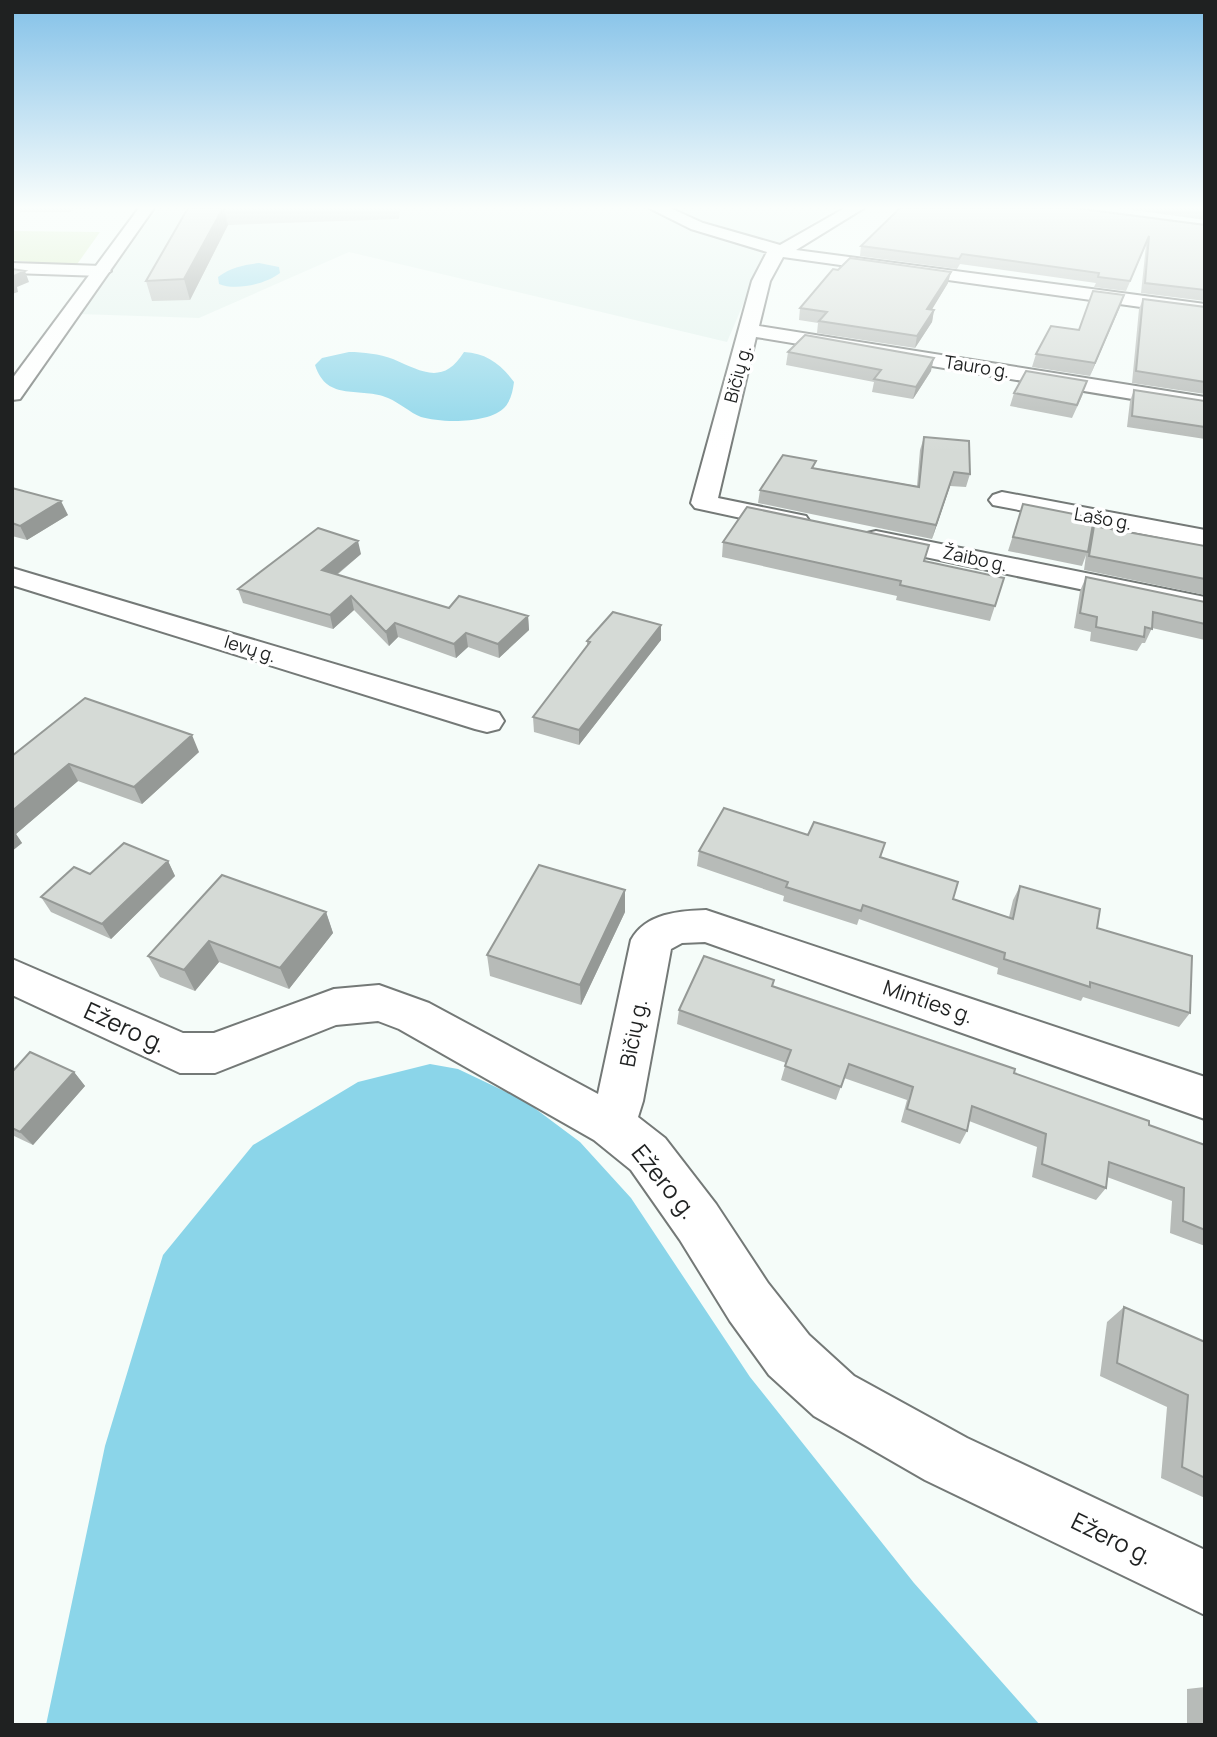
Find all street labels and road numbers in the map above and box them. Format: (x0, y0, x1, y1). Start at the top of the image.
street label: Bičių g. (718, 342, 756, 405)
street label: Tauro g. (943, 349, 1012, 383)
street label: Lašo g. (1072, 501, 1134, 535)
street label: Žaibo g. (941, 539, 1010, 577)
street label: Ievų g. (221, 629, 279, 667)
street label: Minties g. (880, 973, 977, 1030)
street label: Ežero g. (79, 993, 172, 1060)
street label: Bičių g. (613, 997, 653, 1069)
street label: Ežero g. (625, 1137, 705, 1225)
street label: Ežero g. (1066, 1504, 1159, 1572)

